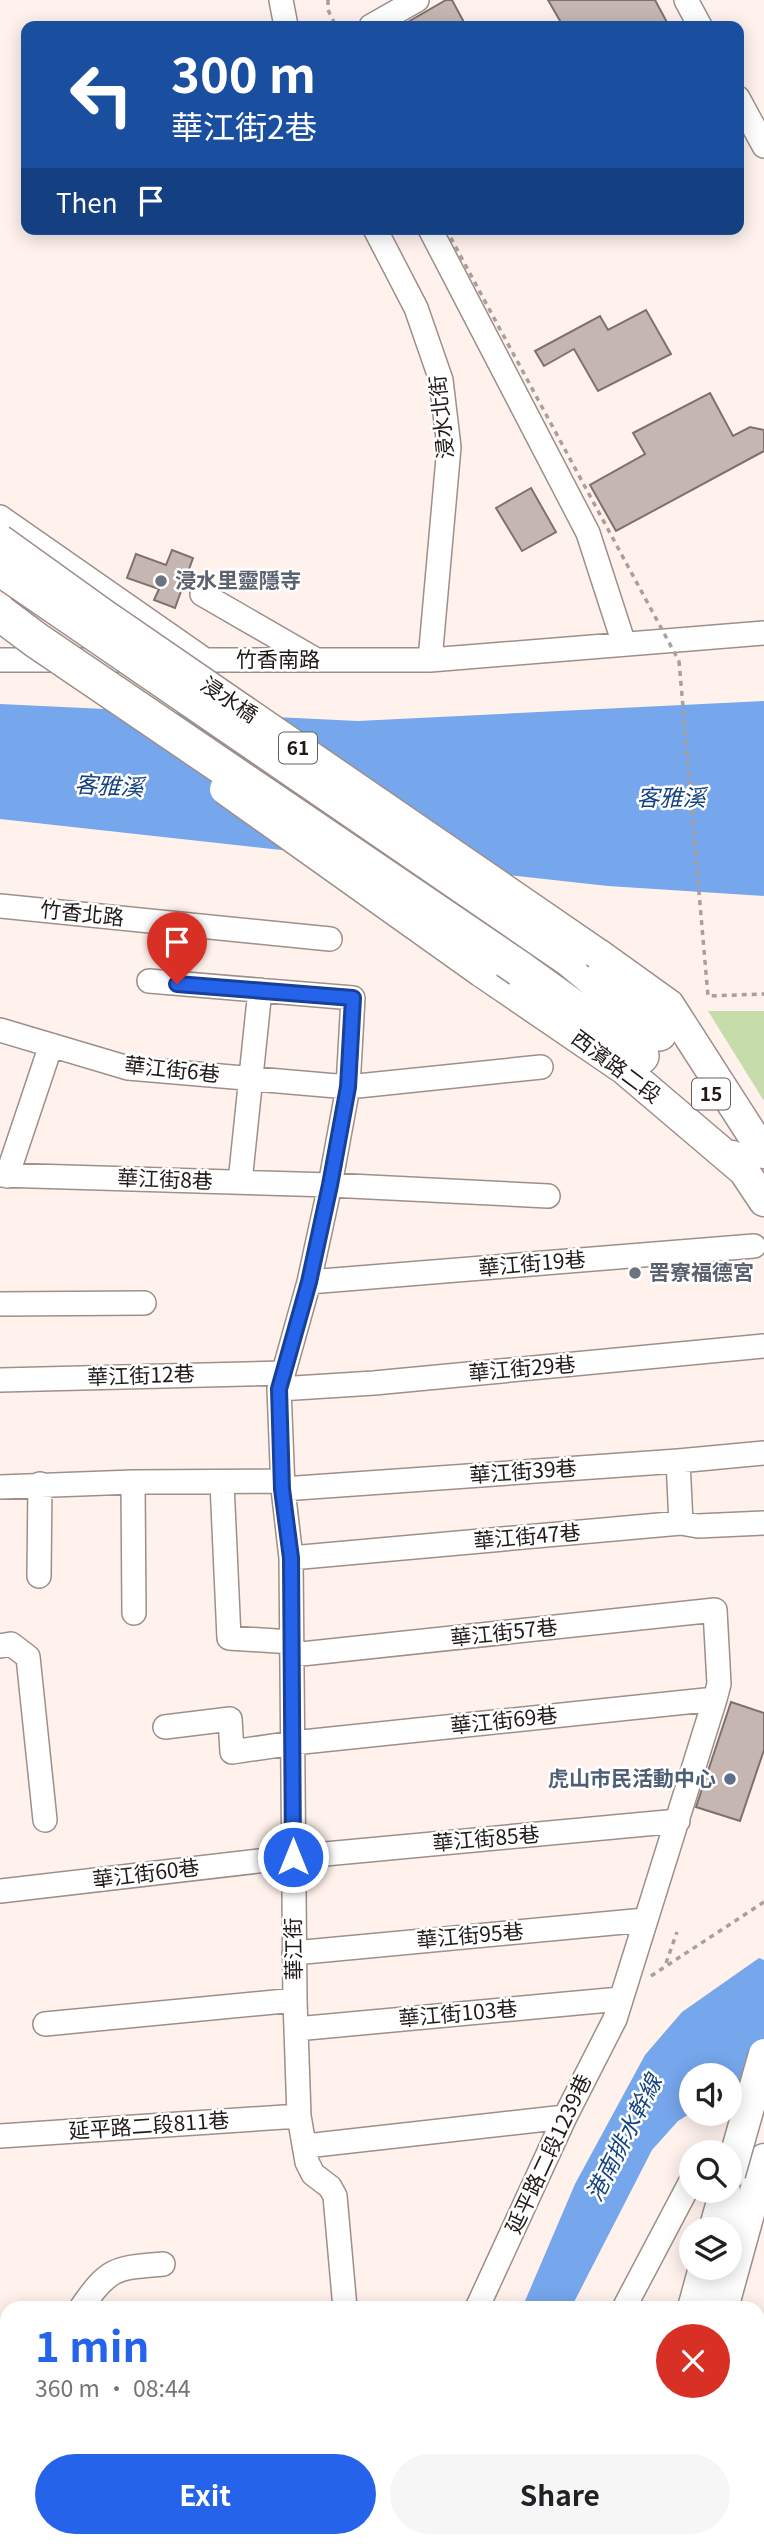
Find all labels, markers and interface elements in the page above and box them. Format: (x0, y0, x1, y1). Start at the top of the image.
text: 300 m (171, 36, 316, 107)
icon: left (56, 49, 147, 140)
text: 華江街2巷 (171, 102, 317, 148)
icon: arrive (132, 182, 170, 220)
text: Then (56, 183, 118, 220)
street label: 浸水北街 (421, 374, 459, 461)
place label: 浸水里靈隱寺 (175, 564, 301, 594)
marker: 浸水里靈隱寺 (153, 573, 169, 589)
street label: 竹香南路 (236, 643, 320, 673)
street label: 浸水橋 (196, 668, 265, 728)
road number: 61 (279, 733, 317, 764)
water label: 客雅溪 (74, 765, 147, 803)
water label: 客雅溪 (637, 779, 709, 813)
street label: 竹香北路 (39, 893, 126, 931)
pin (147, 912, 207, 984)
icon: arrive (158, 923, 196, 961)
street label: 西濱路二段 (566, 1022, 668, 1109)
street label: 華江街6巷 (123, 1048, 221, 1088)
road number: 15 (692, 1078, 730, 1110)
street label: 華江街8巷 (117, 1161, 213, 1195)
street label: 華江街19巷 (477, 1242, 587, 1282)
place label: 罟寮福德宮 (649, 1256, 754, 1286)
marker: 罟寮福德宮 (627, 1265, 643, 1281)
street label: 華江街29巷 (467, 1347, 577, 1387)
street label: 華江街12巷 (87, 1357, 195, 1391)
street label: 華江街39巷 (468, 1451, 577, 1489)
street label: 華江街47巷 (472, 1515, 582, 1555)
street label: 華江街57巷 (449, 1610, 559, 1652)
street label: 華江街69巷 (449, 1698, 559, 1740)
place label: 虎山市民活動中心 (548, 1762, 716, 1792)
marker: 虎山市民活動中心 (722, 1771, 738, 1787)
street label: 華江街85巷 (431, 1817, 541, 1857)
position arrow (256, 1820, 330, 1894)
street label: 華江街60巷 (91, 1851, 201, 1893)
street label: 華江街95巷 (415, 1914, 525, 1954)
street label: 華江街 (276, 1917, 308, 1981)
street label: 華江街103巷 (397, 1992, 518, 2032)
map controls (679, 2063, 742, 2280)
button: sound (679, 2063, 742, 2126)
water label: 港南排水幹線 (576, 2065, 670, 2206)
street label: 延平路二段1239巷 (497, 2069, 597, 2238)
street label: 延平路二段811巷 (68, 2103, 230, 2145)
button: search (679, 2140, 742, 2203)
button: layers (679, 2217, 742, 2280)
text: 1 min (35, 2313, 150, 2374)
button: close (656, 2324, 730, 2398)
text: 360 m · 08:44 (35, 2370, 191, 2404)
button: Exit (35, 2454, 376, 2534)
button: Share (390, 2454, 730, 2534)

